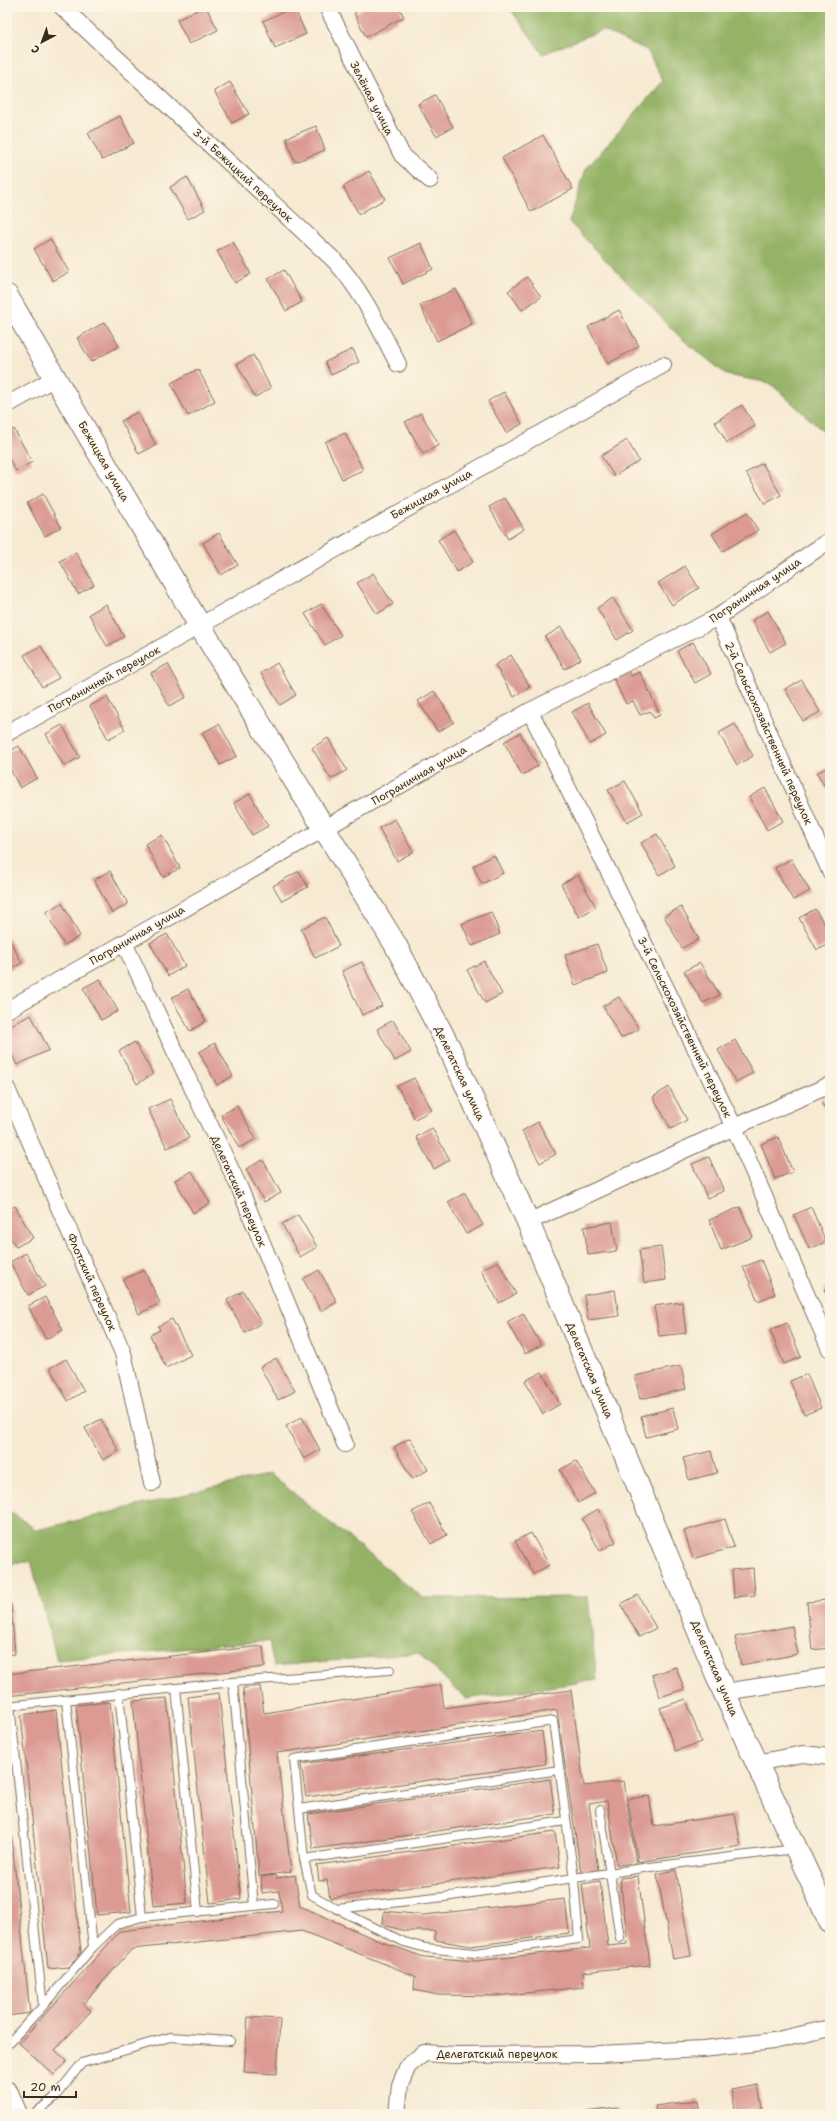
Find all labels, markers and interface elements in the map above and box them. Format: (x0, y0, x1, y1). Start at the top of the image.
north arrow (22, 22, 62, 62)
text: С (28, 41, 43, 57)
street label: Зелёная улица (346, 59, 397, 138)
street label: 3-й Бежицкий переулок (189, 125, 296, 226)
street label: Бежицкая улица (74, 418, 133, 504)
street label: Бежицкая улица (388, 466, 475, 523)
street label: Пограничная улица (707, 554, 804, 627)
street label: 2-й Сельскохозяйственный переулок (721, 639, 816, 827)
street label: Пограничный переулок (46, 642, 163, 717)
street label: Пограничная улица (369, 742, 470, 809)
street label: Пограничная улица (87, 902, 188, 969)
street label: 3-й Сельскохозяйственный переулок (634, 934, 735, 1120)
street label: Делегатская улица (431, 1023, 488, 1123)
street label: Делегатский переулок (207, 1133, 270, 1250)
street label: Флотский переулок (63, 1231, 120, 1334)
street label: Делегатская улица (562, 1320, 617, 1421)
street label: Делегатская улица (687, 1618, 742, 1719)
street label: Делегатский переулок (436, 2047, 558, 2062)
scale bar (24, 2073, 76, 2099)
text: 20 m (30, 2079, 61, 2095)

